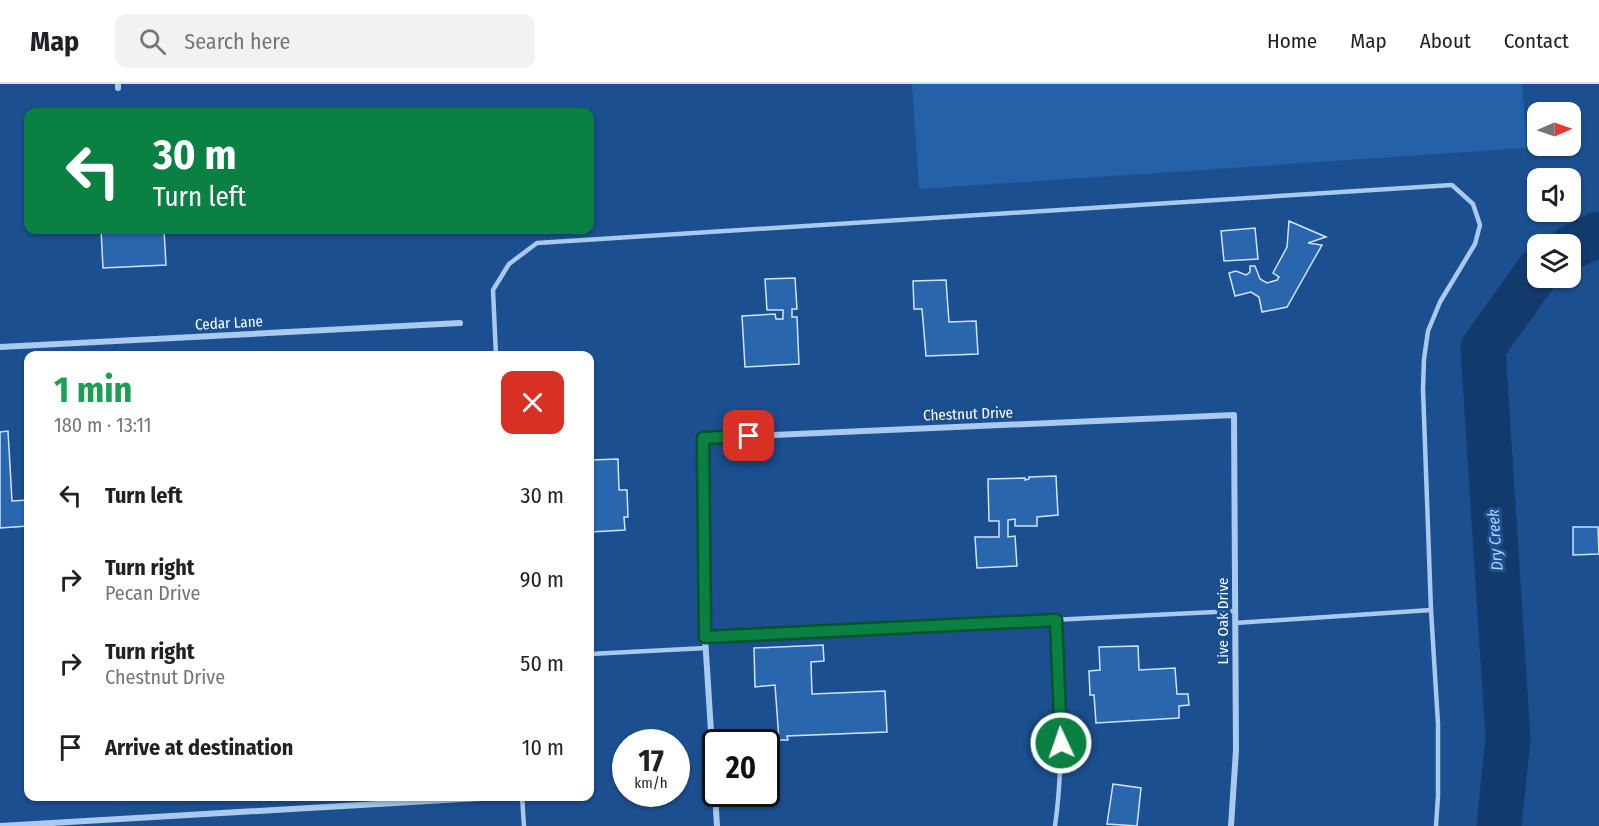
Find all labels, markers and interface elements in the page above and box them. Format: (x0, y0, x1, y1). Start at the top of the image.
search box (115, 14, 535, 68)
text: Map (30, 25, 79, 58)
icon: search (136, 25, 169, 58)
text: Search here (184, 28, 290, 55)
text: Home (1267, 28, 1317, 54)
text: Map (1350, 28, 1387, 54)
text: About (1420, 28, 1471, 54)
text: Contact (1504, 28, 1569, 54)
north arrow (1527, 102, 1581, 156)
map controls (1527, 102, 1581, 288)
text: 30 m (153, 130, 237, 180)
icon: left (54, 132, 132, 210)
button: sound (1527, 168, 1581, 222)
text: Turn left (153, 181, 246, 213)
button: layers (1527, 234, 1581, 288)
street label: Cedar Lane (195, 312, 263, 334)
text: 1 min (54, 368, 132, 412)
button: close (501, 371, 564, 434)
street label: Chestnut Drive (923, 403, 1013, 425)
pin (723, 410, 774, 461)
text: 180 m · 13:11 (54, 413, 152, 437)
icon: arrive (732, 419, 765, 452)
icon: left (54, 479, 87, 512)
text: Turn left (105, 482, 183, 509)
text: 30 m (521, 482, 564, 509)
water label: Dry Creek (1483, 509, 1507, 571)
text: Turn right (105, 554, 194, 581)
icon: right (54, 563, 87, 596)
text: 90 m (520, 566, 564, 593)
street label: Live Oak Drive (1214, 578, 1232, 664)
text: Pecan Drive (105, 581, 200, 605)
text: Turn right (105, 638, 194, 665)
icon: right (54, 647, 87, 680)
text: 50 m (520, 650, 564, 677)
text: Chestnut Drive (105, 665, 225, 689)
position arrow (1029, 711, 1093, 775)
speed limit sign: 20 (702, 729, 780, 807)
icon: arrive (54, 731, 87, 764)
text: Arrive at destination (105, 734, 293, 761)
text: 10 m (522, 734, 564, 761)
text: 17 (638, 743, 664, 779)
text: km/h (634, 774, 668, 792)

